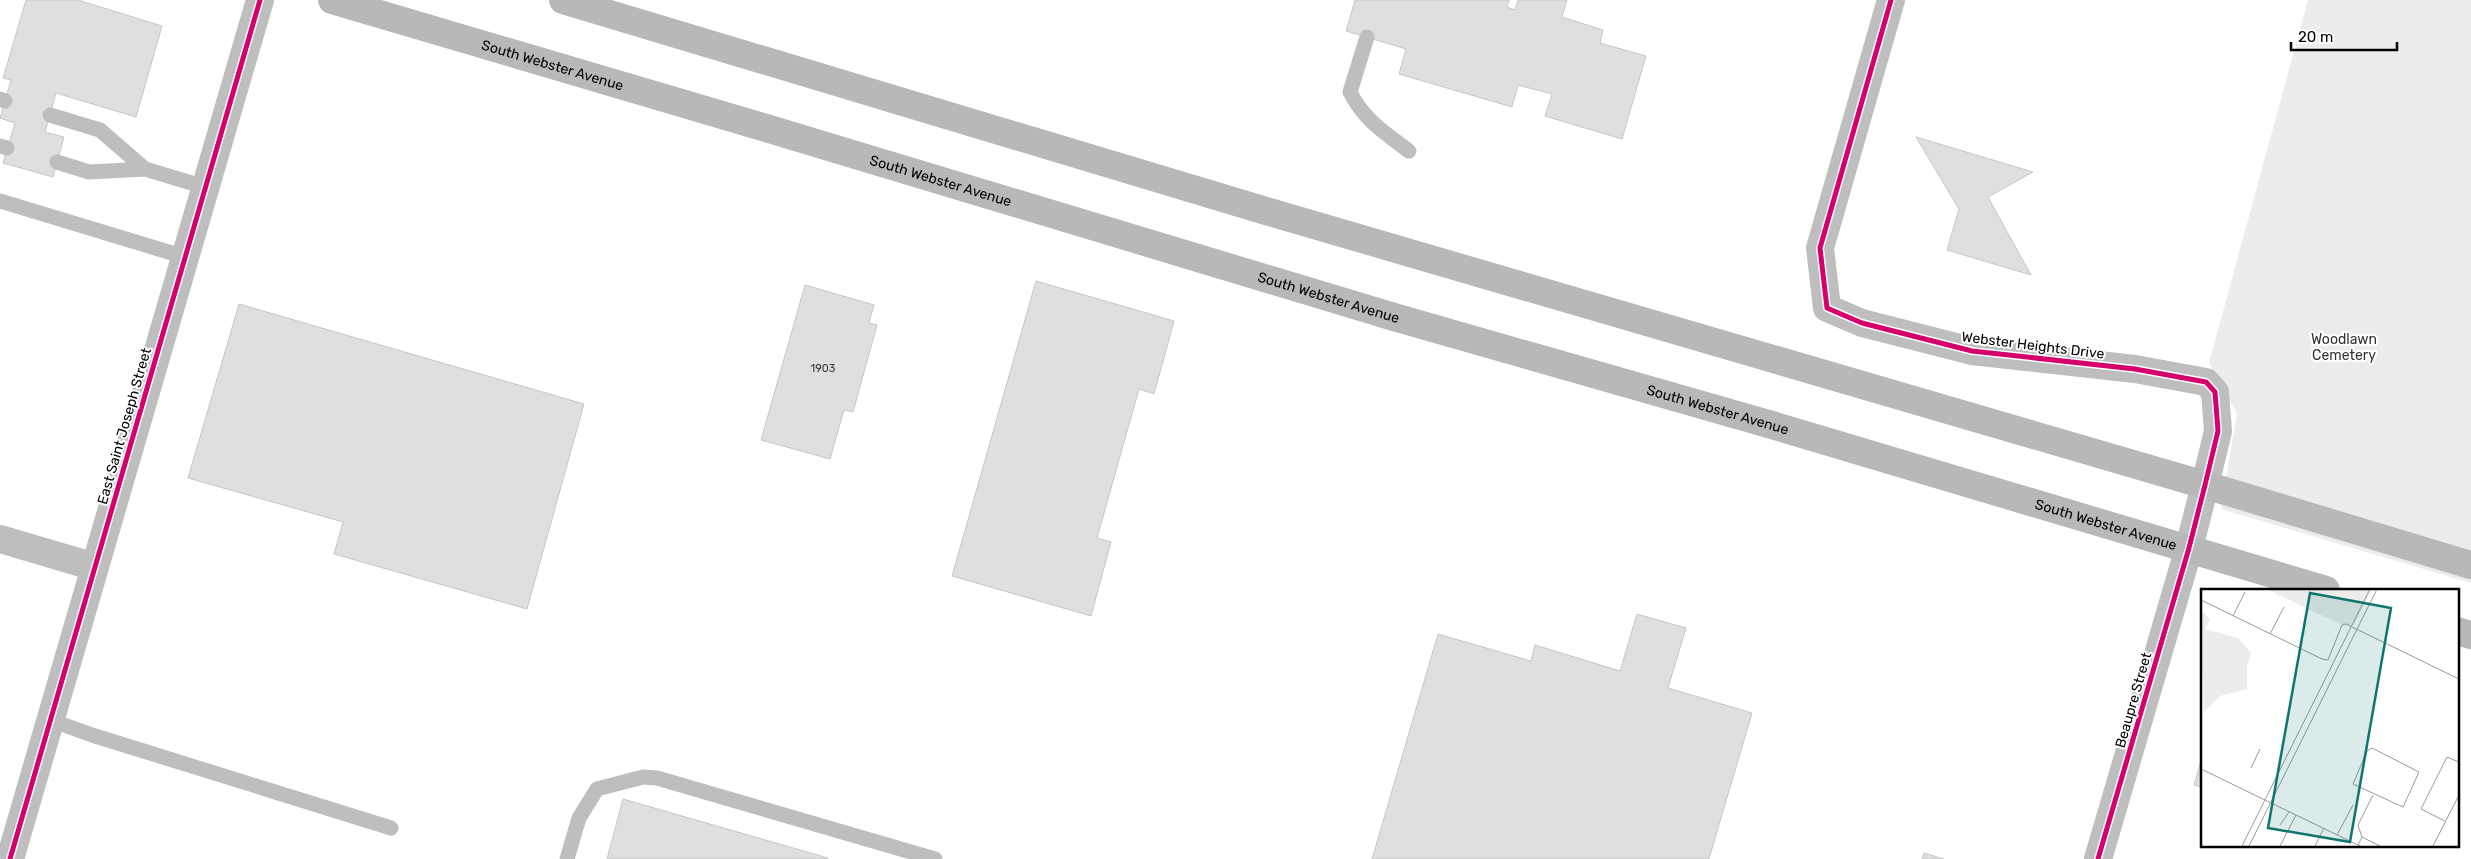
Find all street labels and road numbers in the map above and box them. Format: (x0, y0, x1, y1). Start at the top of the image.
street label: South Webster Avenue (479, 37, 626, 95)
street label: South Webster Avenue (868, 152, 1014, 210)
street label: South Webster Avenue (1256, 268, 1401, 327)
street label: Webster Heights Drive (1961, 328, 2105, 363)
street label: East Saint Joseph Street (94, 345, 155, 506)
street label: South Webster Avenue (1645, 382, 1791, 439)
street label: South Webster Avenue (2033, 496, 2179, 554)
street label: Beaupre Street (2112, 650, 2155, 750)

